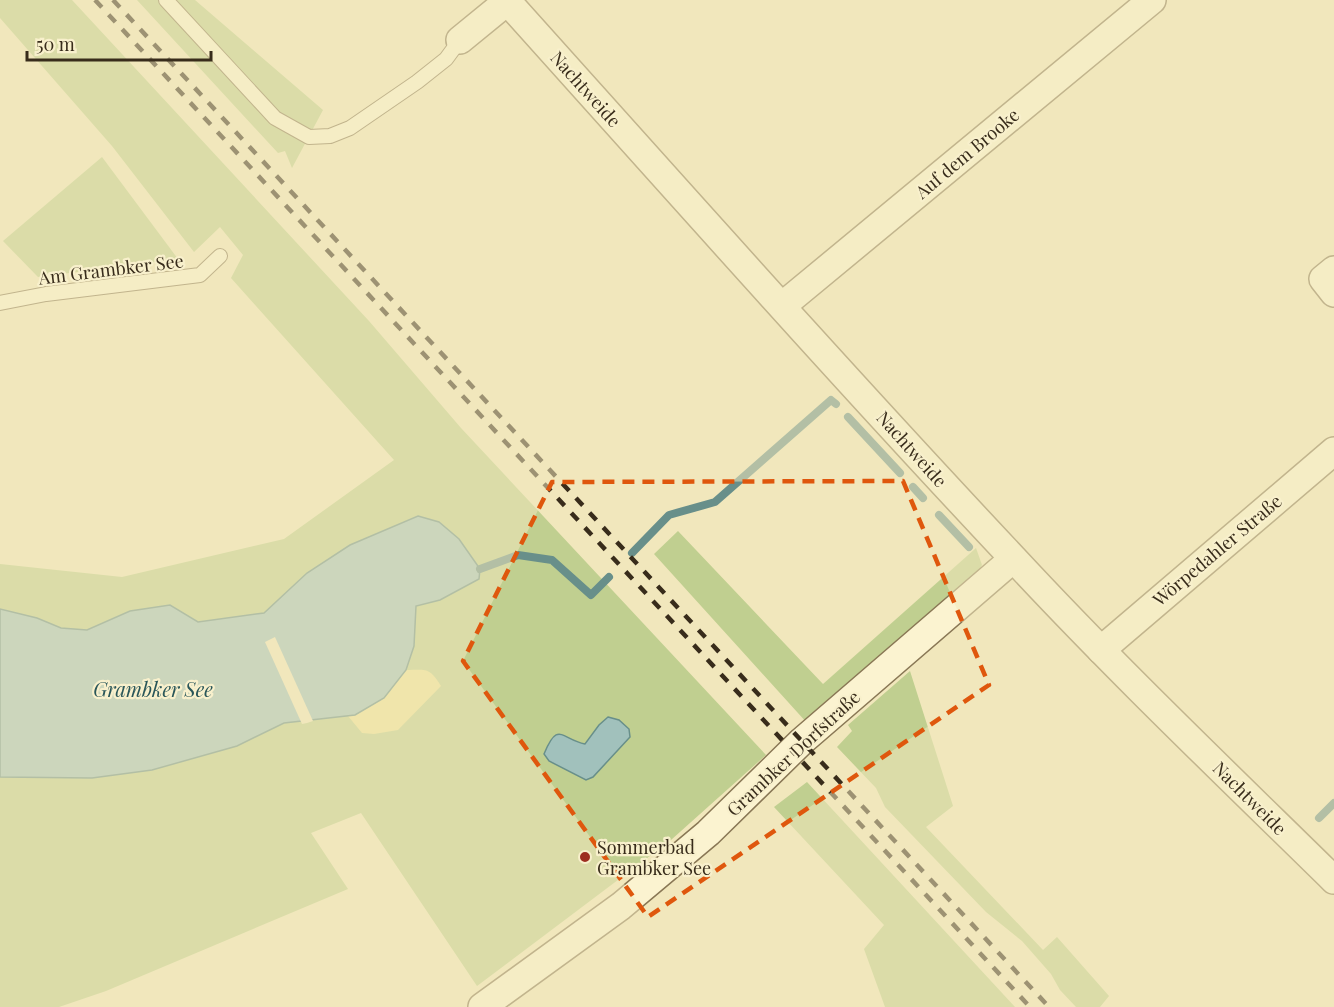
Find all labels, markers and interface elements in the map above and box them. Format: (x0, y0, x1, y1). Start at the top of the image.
scale bar (27, 24, 212, 62)
text: 50 m (36, 32, 75, 56)
street label: Nachtweide (545, 46, 627, 132)
street label: Auf dem Brooke (909, 102, 1024, 204)
street label: Am Grambker See (36, 248, 185, 290)
street label: Nachtweide (871, 406, 953, 492)
street label: Wörpedahler Straße (1147, 489, 1287, 612)
water label: Grambker See (93, 675, 213, 702)
street label: Grambker Dorfstraße (721, 685, 865, 821)
street label: Nachtweide (1208, 756, 1292, 840)
place label: Sommerbad Grambker See (597, 835, 711, 880)
marker: Sommerbad Grambker See (578, 850, 592, 864)

